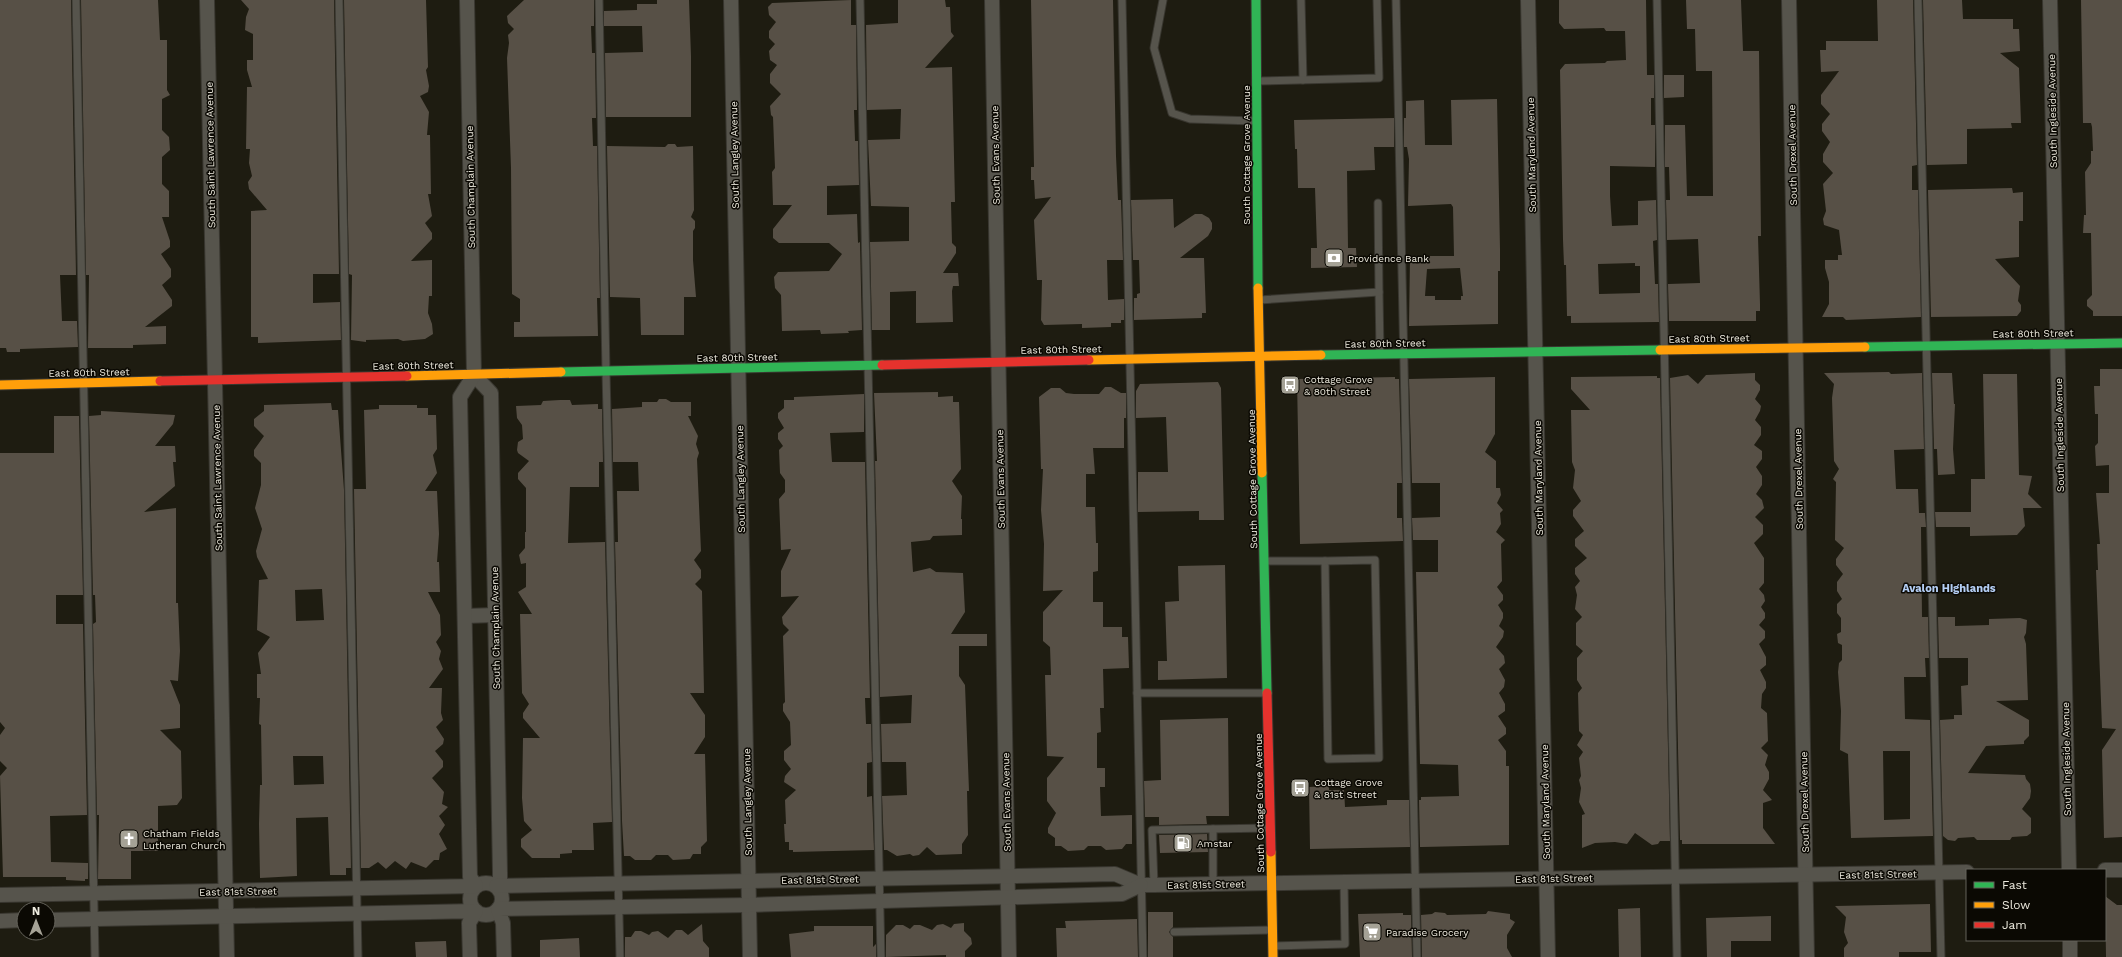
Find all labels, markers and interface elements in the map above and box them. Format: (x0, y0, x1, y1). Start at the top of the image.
street label: South Ingleside Avenue (2046, 54, 2059, 168)
street label: South Saint Lawrence Avenue (204, 82, 217, 228)
street label: South Cottage Grove Avenue (1241, 85, 1252, 225)
street label: South Maryland Avenue (1525, 97, 1538, 213)
street label: South Langley Avenue (728, 101, 741, 209)
street label: South Drexel Avenue (1786, 104, 1799, 206)
street label: South Evans Avenue (989, 105, 1002, 205)
street label: South Champlain Avenue (464, 125, 477, 248)
bank icon: Providence Bank (1323, 247, 1345, 269)
place label: Providence Bank (1348, 253, 1429, 264)
street label: East 80th Street (1992, 327, 2074, 340)
street label: East 80th Street (1668, 332, 1750, 345)
street label: East 80th Street (1344, 337, 1426, 350)
street label: East 80th Street (1020, 343, 1102, 356)
street label: East 80th Street (696, 351, 778, 364)
street label: East 80th Street (372, 359, 454, 372)
street label: East 80th Street (48, 366, 130, 379)
bus stop icon: Cottage Grove & 80th Street (1279, 374, 1301, 396)
place label: Cottage Grove & 80th Street (1304, 374, 1373, 397)
street label: South Ingleside Avenue (2053, 378, 2066, 492)
street label: South Saint Lawrence Avenue (211, 405, 224, 551)
street label: South Cottage Grove Avenue (1246, 409, 1259, 549)
street label: South Maryland Avenue (1532, 420, 1545, 536)
street label: South Langley Avenue (734, 425, 747, 533)
street label: South Drexel Avenue (1792, 428, 1805, 530)
street label: South Evans Avenue (994, 429, 1007, 529)
street label: South Champlain Avenue (489, 566, 502, 689)
district label: Avalon Highlands (1902, 582, 1996, 595)
street label: South Ingleside Avenue (2060, 702, 2073, 816)
street label: South Cottage Grove Avenue (1253, 733, 1266, 873)
street label: South Maryland Avenue (1539, 744, 1552, 860)
street label: South Langley Avenue (741, 748, 754, 856)
street label: South Drexel Avenue (1798, 751, 1811, 853)
street label: South Evans Avenue (1000, 752, 1013, 852)
bus stop icon: Cottage Grove & 81st Street (1289, 777, 1311, 799)
place label: Cottage Grove & 81st Street (1314, 777, 1383, 800)
church icon: Chatham Fields Lutheran Church (118, 828, 140, 850)
place label: Chatham Fields Lutheran Church (143, 828, 225, 851)
fuel station icon: Amstar (1172, 832, 1194, 854)
place label: Amstar (1197, 838, 1232, 849)
street label: East 81st Street (1839, 868, 1918, 881)
legend (1966, 869, 2106, 941)
street label: East 81st Street (1515, 872, 1594, 885)
street label: East 81st Street (781, 873, 860, 886)
street label: East 81st Street (1167, 878, 1246, 891)
text: Fast (2002, 878, 2027, 892)
street label: East 81st Street (199, 885, 278, 898)
text: Slow (2002, 898, 2030, 912)
north arrow (16, 901, 56, 941)
text: N (32, 905, 40, 918)
text: Jam (2002, 918, 2027, 932)
supermarket icon: Paradise Grocery (1361, 921, 1383, 943)
place label: Paradise Grocery (1386, 927, 1469, 938)

